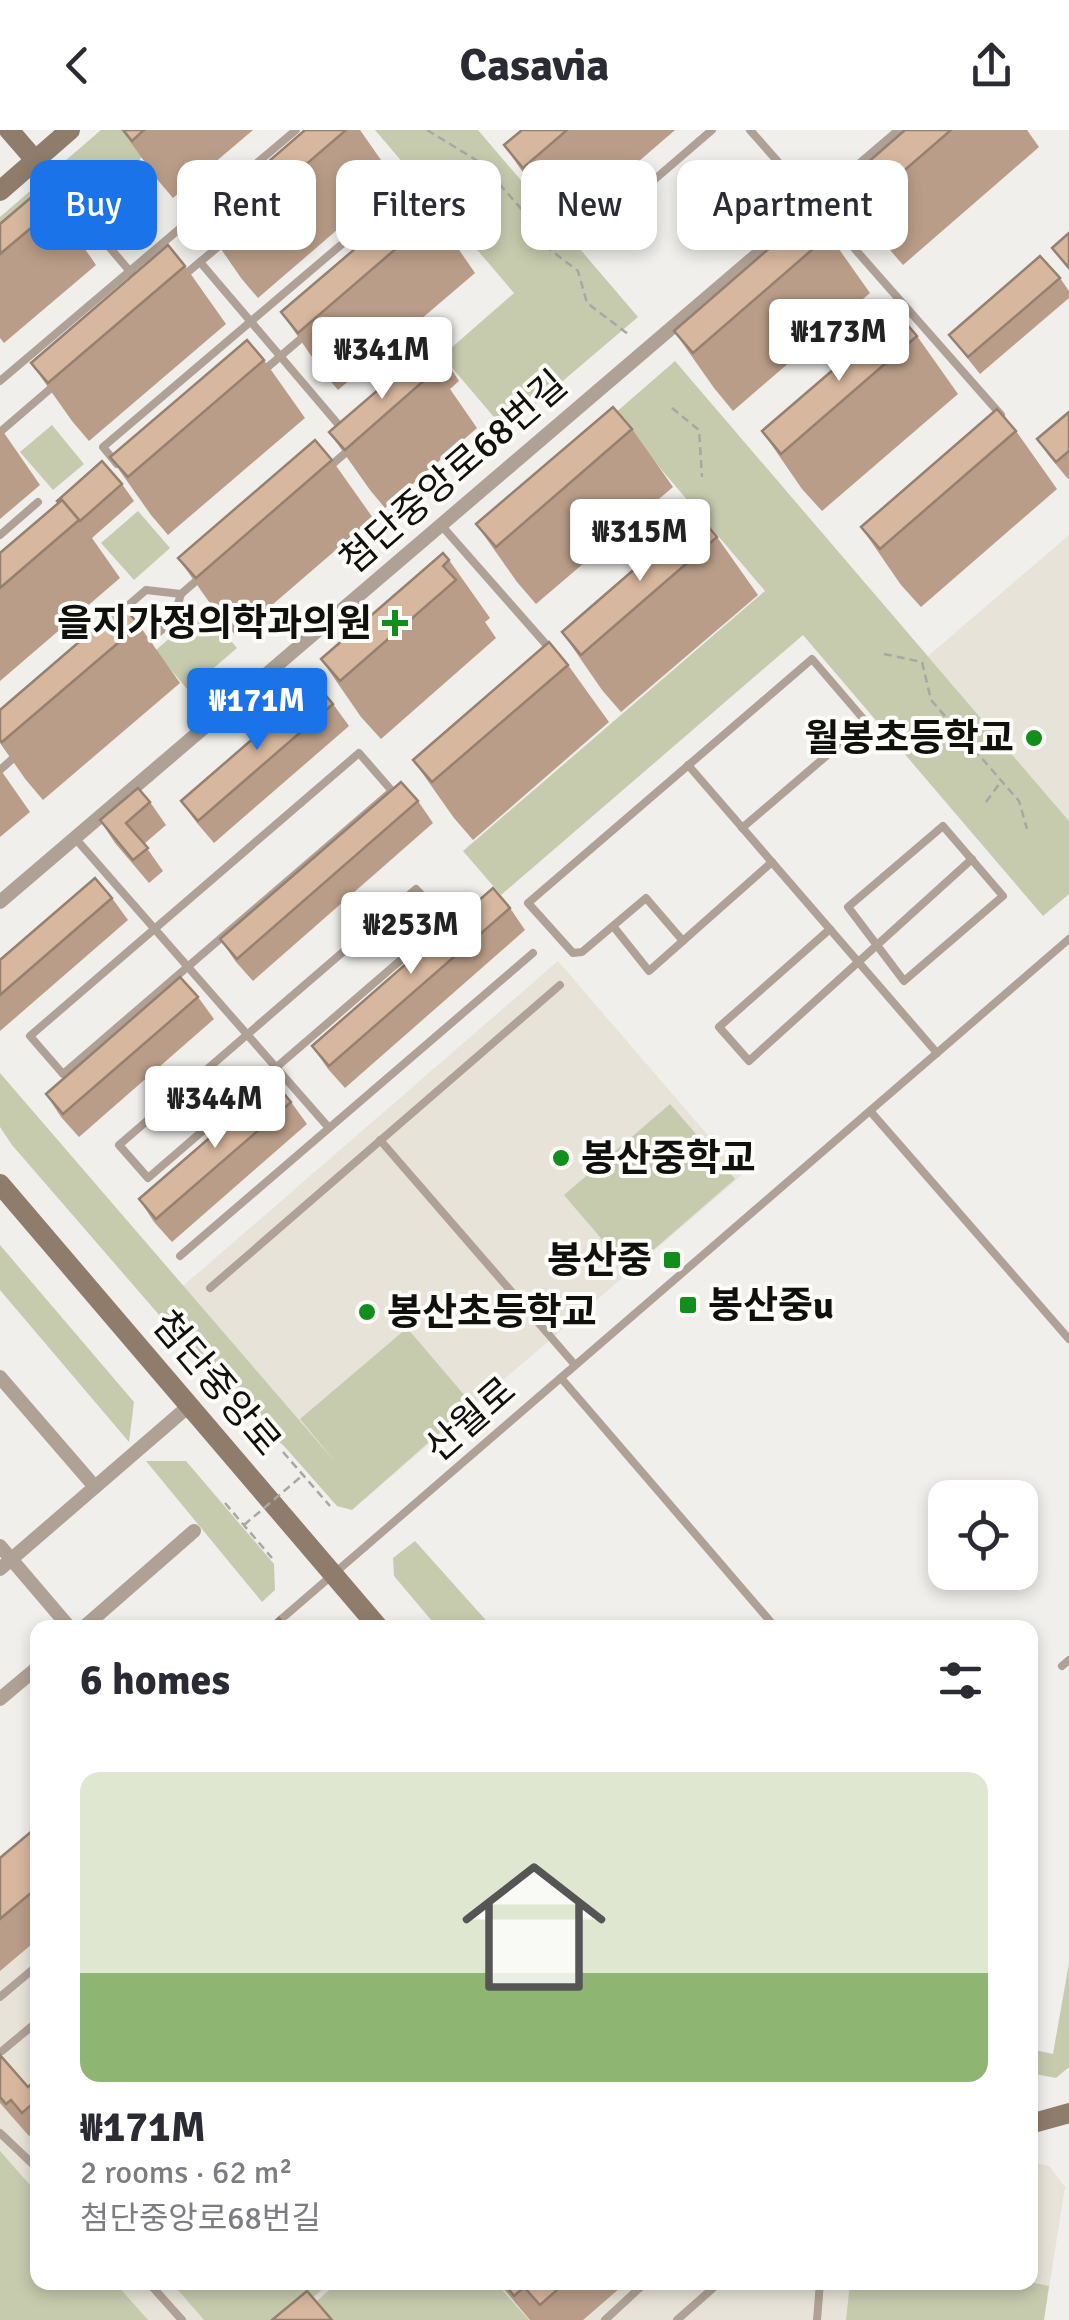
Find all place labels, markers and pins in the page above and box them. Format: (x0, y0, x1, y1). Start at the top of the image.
pin: ₩173M (769, 299, 909, 384)
pin: ₩341M (312, 317, 452, 402)
pin: ₩315M (570, 499, 710, 584)
place label: 을지가정의학과의원 (57, 600, 372, 647)
marker: 을지가정의학과의원 (382, 610, 408, 636)
pin: ₩171M (187, 668, 327, 753)
place label: 월봉초등학교 (804, 715, 1014, 762)
marker: 월봉초등학교 (1023, 727, 1045, 749)
pin: ₩253M (341, 892, 481, 977)
pin: ₩344M (145, 1066, 285, 1151)
place label: 봉산중학교 (581, 1135, 756, 1182)
marker: 봉산중학교 (550, 1147, 572, 1169)
place label: 봉산중 (547, 1237, 652, 1284)
marker: 봉산중 (661, 1249, 683, 1271)
place label: 봉산중u (708, 1282, 834, 1329)
place label: 봉산초등학교 (387, 1289, 597, 1336)
marker: 봉산중u (677, 1294, 699, 1316)
marker: 봉산초등학교 (356, 1301, 378, 1323)

